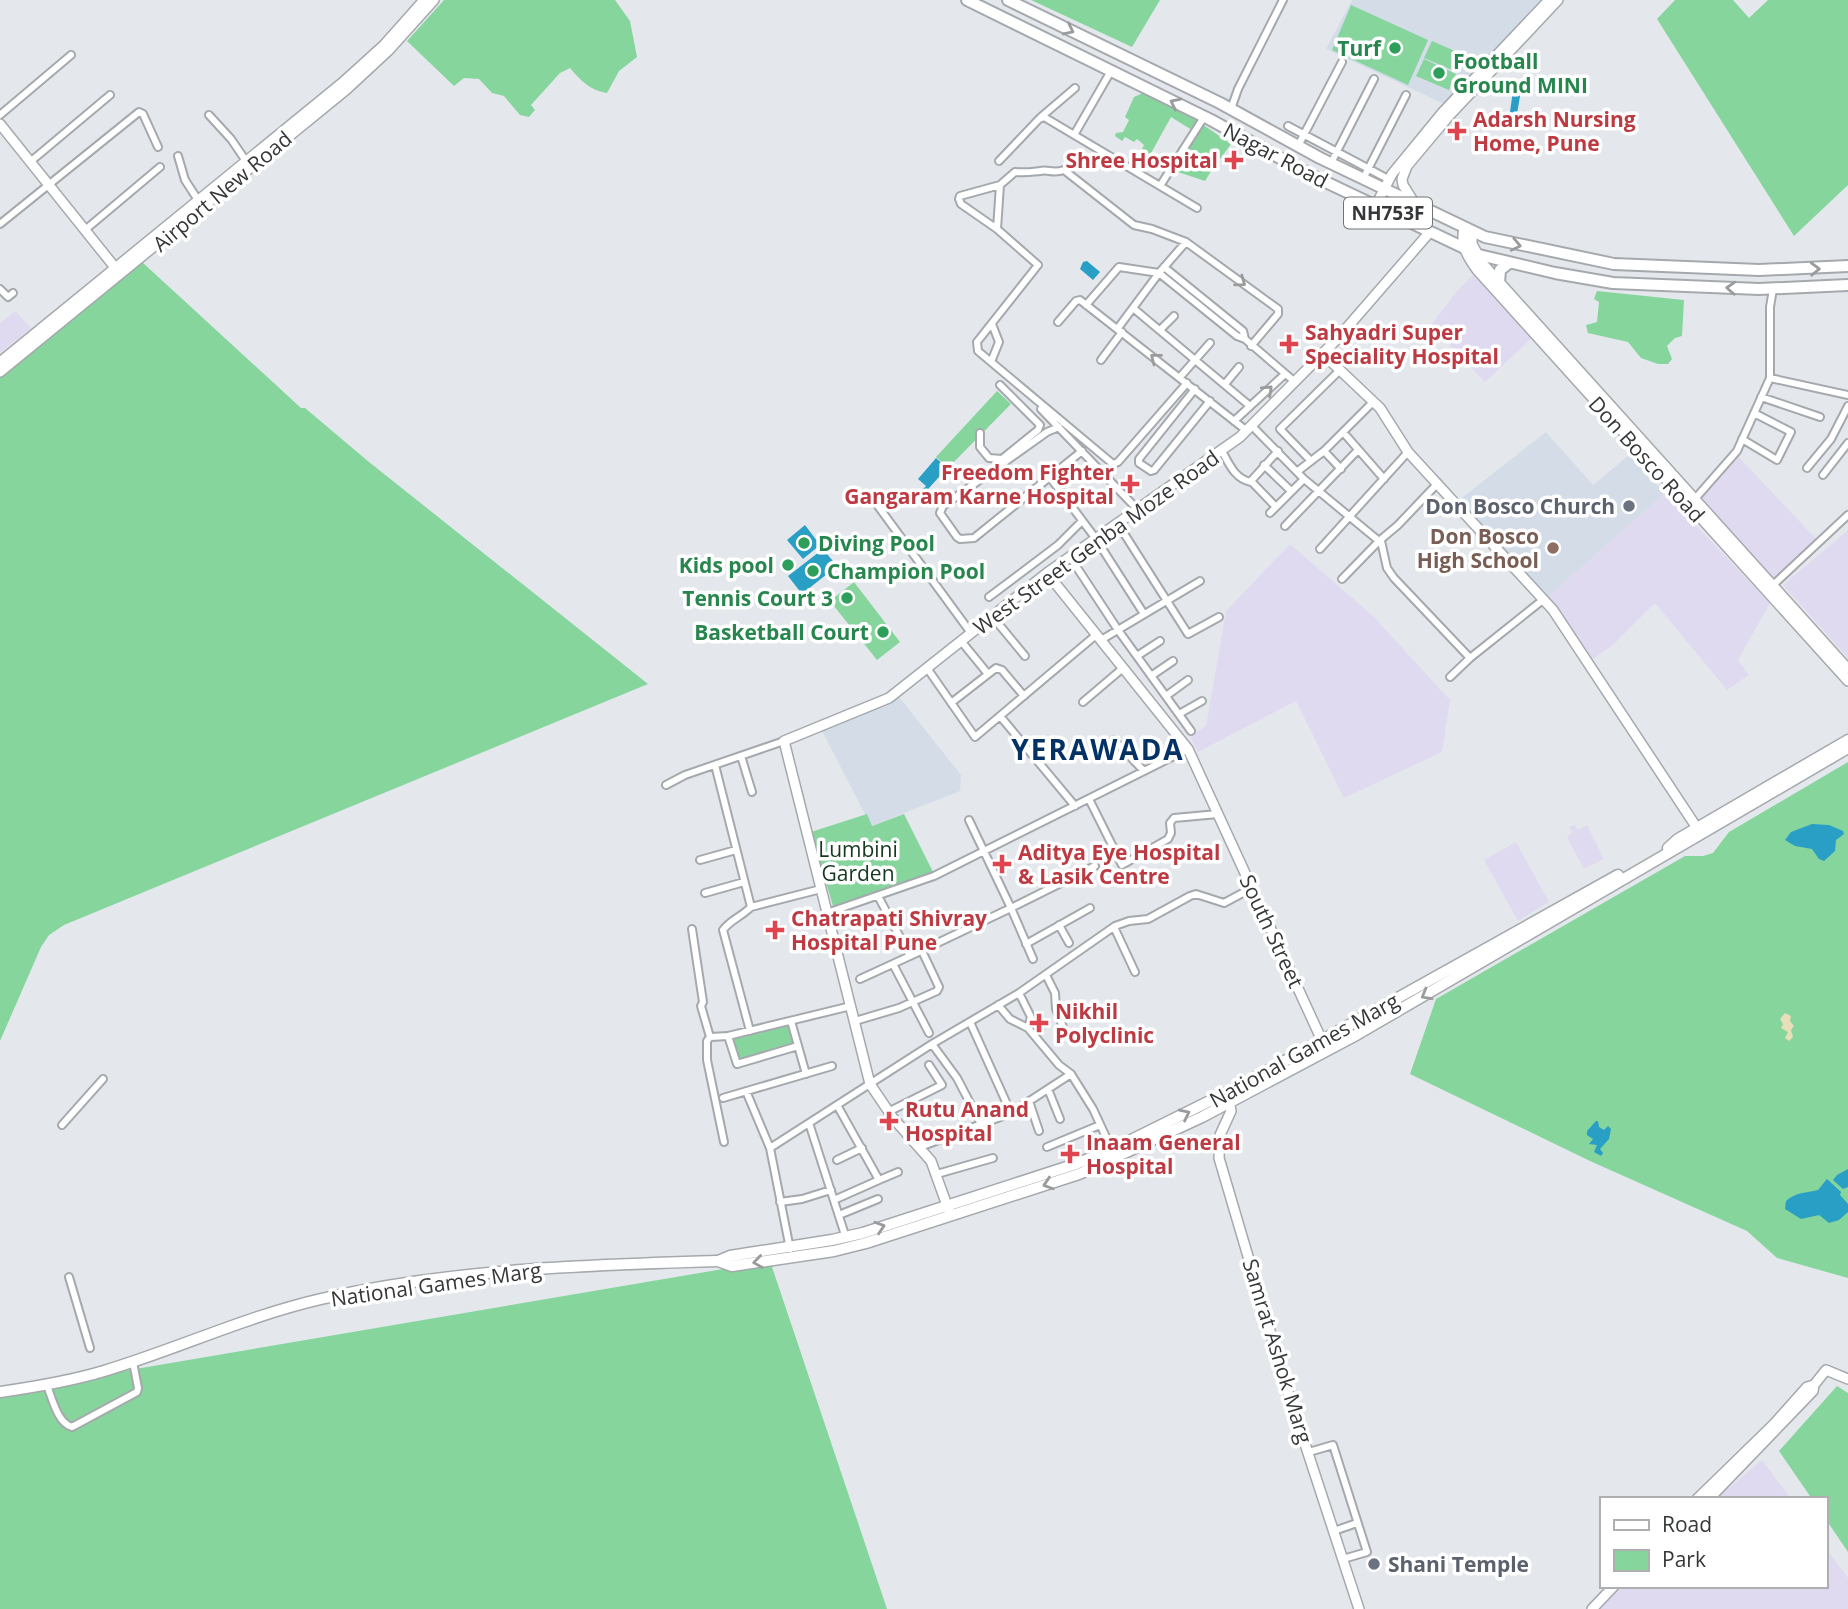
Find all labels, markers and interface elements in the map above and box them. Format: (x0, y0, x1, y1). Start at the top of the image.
one-way arrow (1062, 21, 1074, 35)
place label: Turf (1337, 34, 1383, 62)
marker: Turf (1387, 40, 1403, 56)
place label: Football Ground MINI (1453, 47, 1588, 99)
marker: Football Ground MINI (1431, 65, 1447, 81)
one-way arrow (1170, 97, 1182, 111)
place label: Adarsh Nursing Home, Pune (1473, 105, 1636, 157)
street label: Nagar Road (1219, 116, 1333, 194)
marker: Adarsh Nursing Home, Pune (1447, 121, 1467, 141)
street label: Airport New Road (147, 124, 297, 258)
place label: Shree Hospital (1065, 146, 1218, 174)
marker: Shree Hospital (1224, 150, 1244, 170)
road number: NH753F (1344, 197, 1432, 228)
one-way arrow (1510, 237, 1522, 252)
one-way arrow (1810, 261, 1821, 276)
one-way arrow (1233, 274, 1246, 286)
one-way arrow (1725, 281, 1736, 296)
place label: Sahyadri Super Speciality Hospital (1305, 318, 1499, 370)
marker: Sahyadri Super Speciality Hospital (1279, 334, 1299, 354)
one-way arrow (1151, 354, 1163, 367)
one-way arrow (1259, 386, 1272, 398)
street label: Don Bosco Road (1583, 390, 1711, 528)
street label: West Street Genba Moze Road (968, 443, 1224, 641)
place label: Freedom Fighter Gangaram Karne Hospital (844, 458, 1114, 510)
marker: Freedom Fighter Gangaram Karne Hospital (1120, 474, 1140, 494)
place label: Don Bosco Church (1425, 492, 1615, 520)
marker: Don Bosco Church (1621, 498, 1637, 514)
place label: Don Bosco High School (1417, 522, 1539, 574)
place label: Diving Pool (818, 529, 935, 557)
marker: Diving Pool (796, 535, 812, 551)
marker: Don Bosco High School (1545, 540, 1561, 556)
place label: Kids pool (679, 551, 774, 579)
marker: Kids pool (780, 557, 796, 573)
place label: Champion Pool (827, 557, 985, 585)
marker: Champion Pool (805, 563, 821, 579)
place label: Tennis Court 3 (682, 584, 833, 612)
marker: Tennis Court 3 (839, 590, 855, 606)
place label: Basketball Court (694, 618, 869, 646)
marker: Basketball Court (875, 624, 891, 640)
district label: YERAWADA (1011, 730, 1185, 768)
park label: Lumbini Garden (818, 835, 898, 887)
place label: Aditya Eye Hospital & Lasik Centre (1018, 838, 1220, 890)
marker: Aditya Eye Hospital & Lasik Centre (992, 854, 1012, 874)
street label: South Street (1234, 870, 1310, 992)
place label: Chatrapati Shivray Hospital Pune (791, 904, 987, 956)
marker: Chatrapati Shivray Hospital Pune (765, 920, 785, 940)
street label: National Games Marg (1204, 986, 1404, 1114)
one-way arrow (1420, 987, 1433, 1000)
place label: Nikhil Polyclinic (1055, 997, 1154, 1049)
marker: Nikhil Polyclinic (1029, 1013, 1049, 1033)
place label: Rutu Anand Hospital (905, 1095, 1029, 1147)
one-way arrow (1178, 1108, 1190, 1122)
marker: Rutu Anand Hospital (879, 1111, 899, 1131)
place label: Inaam General Hospital (1086, 1128, 1241, 1180)
marker: Inaam General Hospital (1060, 1144, 1080, 1164)
one-way arrow (1042, 1176, 1054, 1190)
one-way arrow (874, 1221, 886, 1236)
street label: National Games Marg (329, 1255, 543, 1313)
one-way arrow (752, 1255, 763, 1270)
street label: Samrat Ashok Marg (1237, 1255, 1319, 1447)
legend (1600, 1497, 1827, 1588)
text: Road (1662, 1510, 1712, 1538)
text: Park (1662, 1545, 1706, 1573)
place label: Shani Temple (1388, 1550, 1529, 1578)
marker: Shani Temple (1366, 1556, 1382, 1572)

